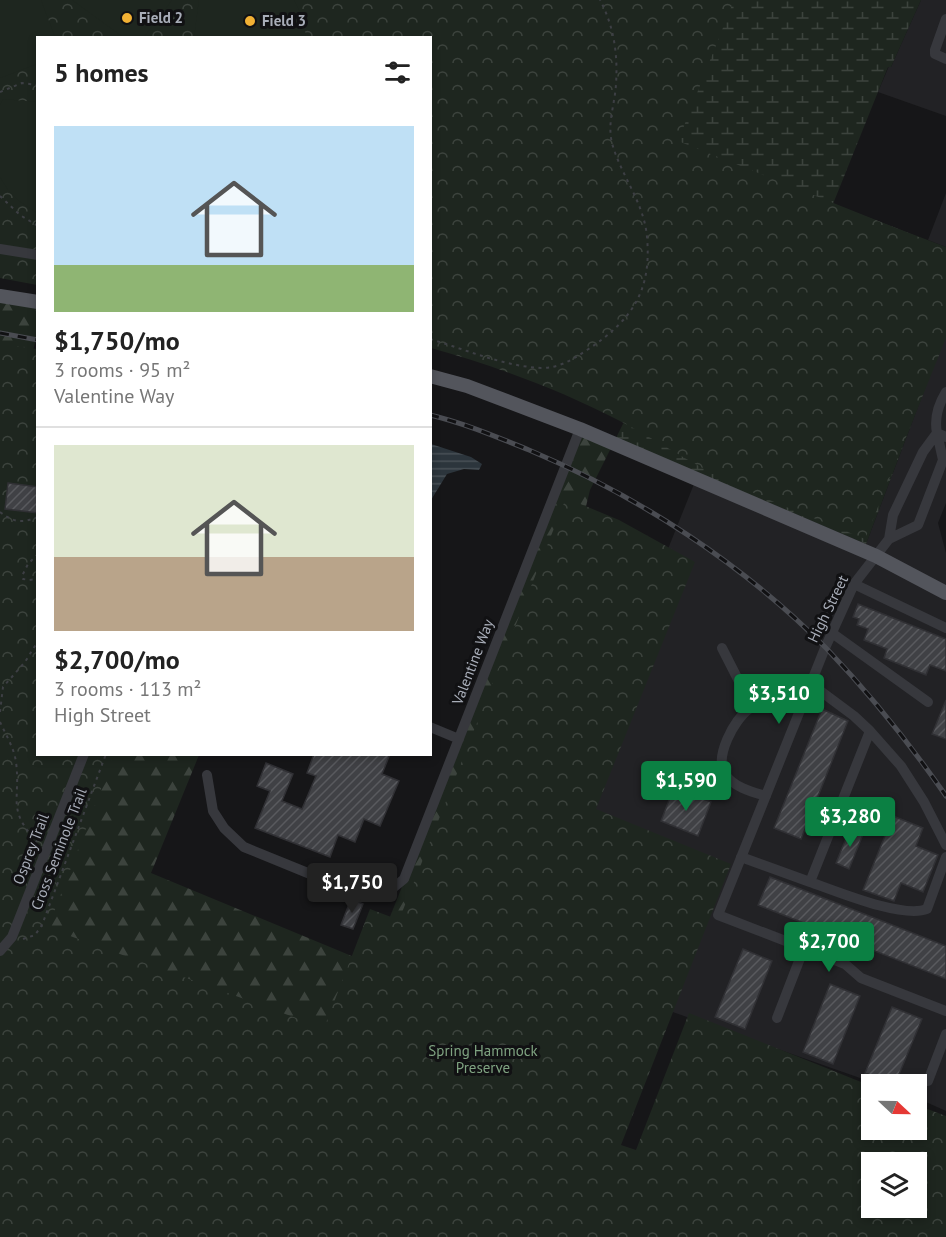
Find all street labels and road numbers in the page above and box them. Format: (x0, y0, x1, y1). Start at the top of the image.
street label: High Street (803, 572, 852, 646)
street label: Valentine Way (447, 616, 498, 708)
street label: Cross Seminole Trail (26, 784, 91, 913)
street label: Osprey Trail (8, 810, 53, 887)

